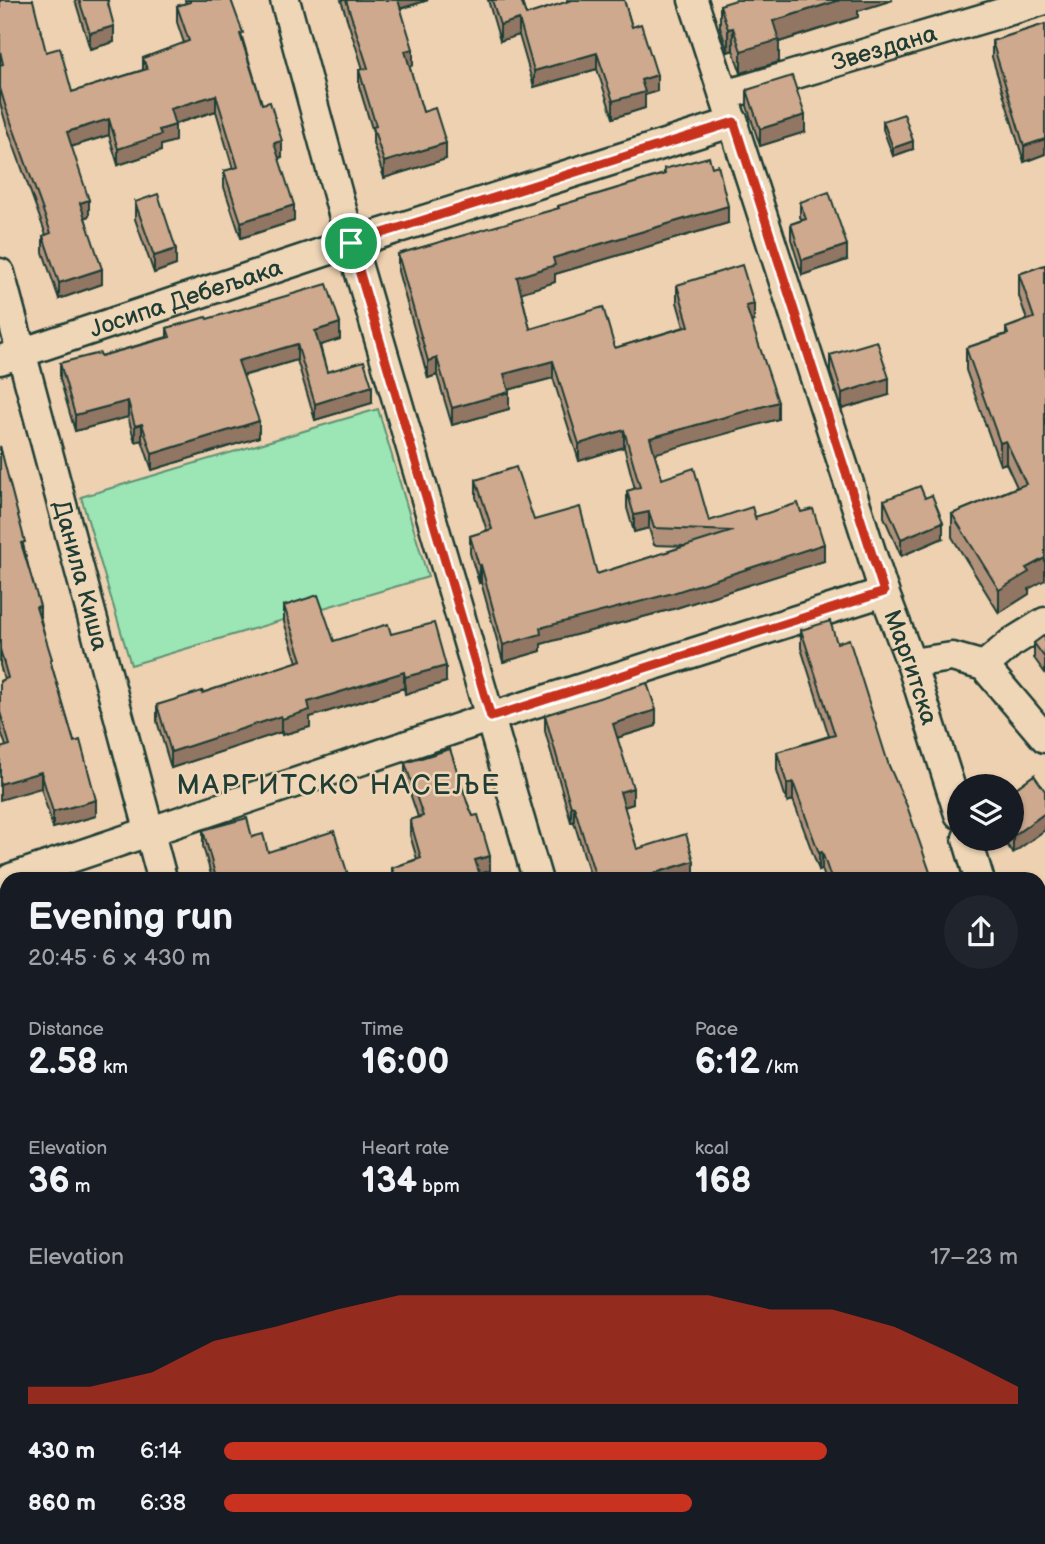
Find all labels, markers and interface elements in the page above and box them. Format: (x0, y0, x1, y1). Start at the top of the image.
street label: Звездана (828, 18, 940, 77)
pin (321, 213, 381, 273)
icon: arrive (332, 224, 370, 262)
street label: Јосипа Дебељака (86, 252, 286, 344)
street label: Данила Киша (47, 497, 115, 654)
street label: Маргитска (878, 606, 944, 728)
district label: МАРГИТСКО НАСЕЉЕ (177, 769, 501, 802)
map controls (947, 774, 1024, 851)
button: layers (947, 774, 1024, 851)
text: Evening run (28, 895, 233, 940)
button: share (944, 895, 1018, 969)
text: 20:45 · 6 × 430 m (28, 944, 211, 972)
text: Distance (28, 1018, 104, 1041)
text: Time (361, 1018, 403, 1041)
text: Pace (695, 1018, 738, 1041)
text: 2.58 (28, 1041, 98, 1084)
text: 16:00 (361, 1041, 449, 1084)
text: 6:12 (695, 1041, 760, 1084)
text: km (98, 1056, 128, 1079)
text: /km (760, 1056, 799, 1079)
text: Elevation (28, 1137, 107, 1160)
text: Heart rate (361, 1137, 449, 1160)
text: kcal (695, 1137, 729, 1160)
text: 36 (28, 1160, 70, 1203)
text: 134 (361, 1160, 417, 1203)
text: 168 (695, 1160, 752, 1203)
text: m (70, 1175, 91, 1198)
text: bpm (417, 1175, 460, 1198)
text: Elevation (28, 1243, 124, 1271)
text: 17–23 m (930, 1243, 1018, 1271)
text: 430 m (28, 1437, 95, 1465)
text: 6:14 (140, 1437, 182, 1465)
text: 860 m (28, 1489, 96, 1517)
text: 6:38 (140, 1489, 186, 1517)

